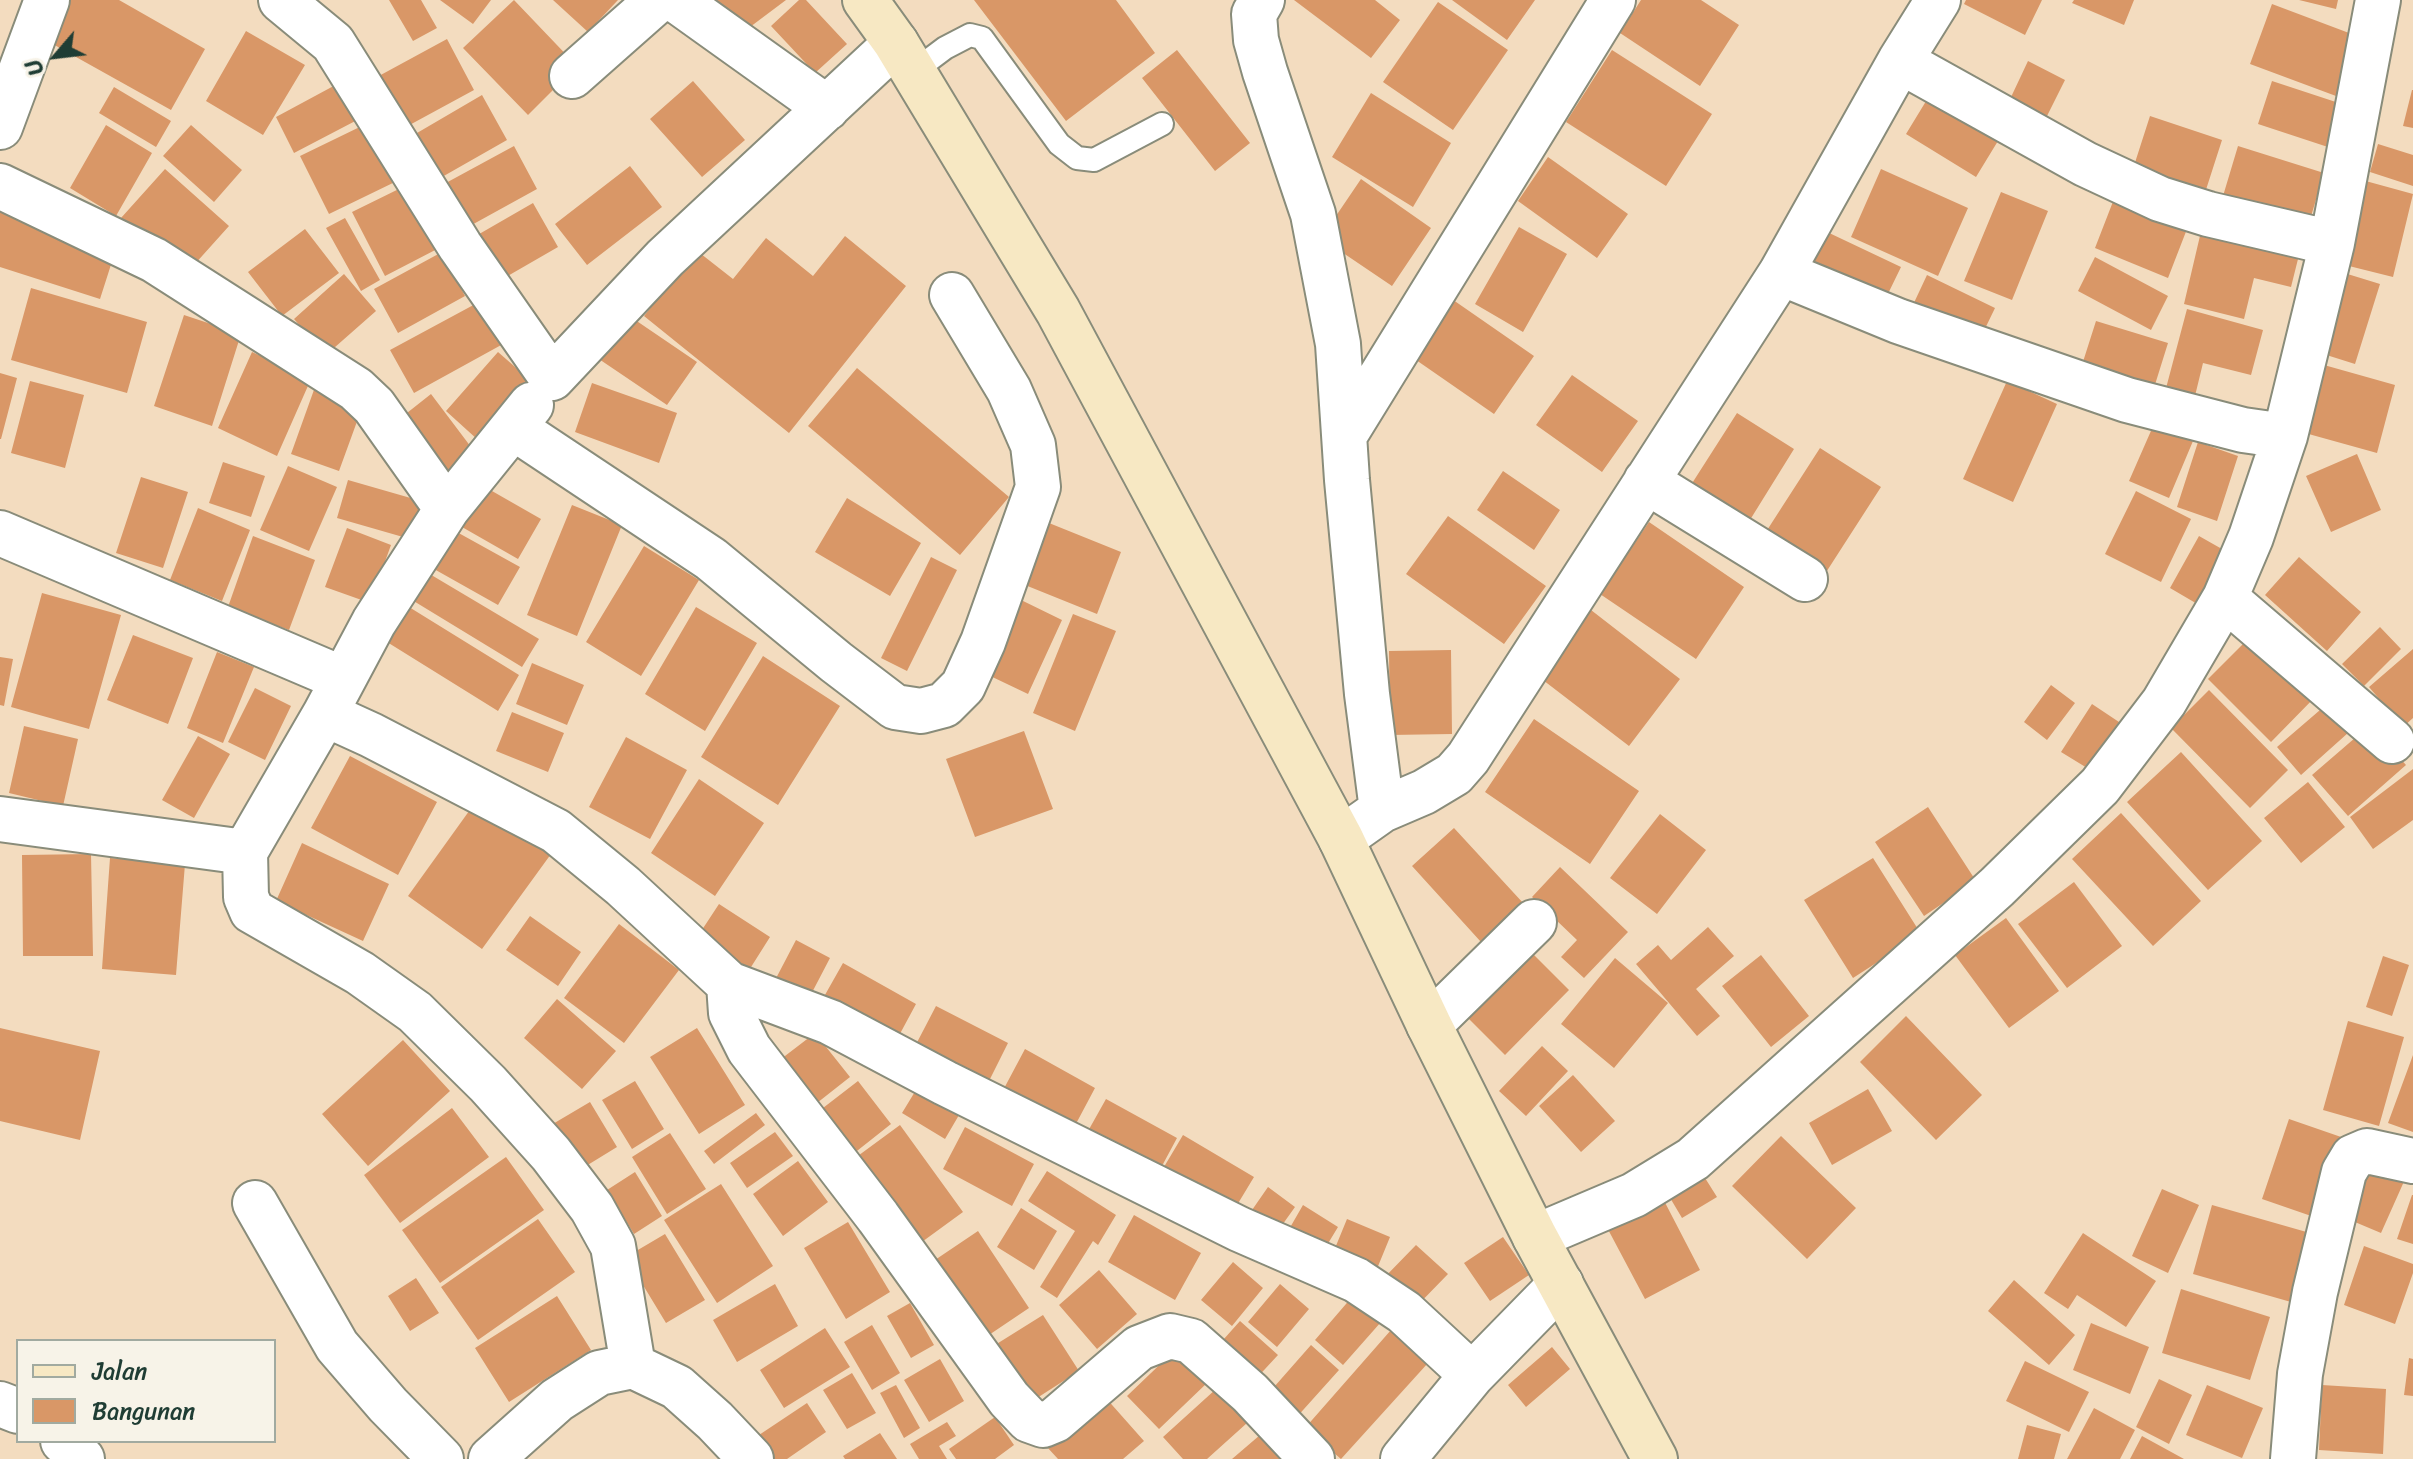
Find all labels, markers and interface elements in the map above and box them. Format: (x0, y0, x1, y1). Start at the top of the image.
north arrow (16, 16, 96, 96)
text: U (14, 52, 55, 83)
legend (16, 1339, 276, 1443)
text: Jalan (92, 1350, 147, 1392)
text: Bangunan (92, 1390, 195, 1432)

